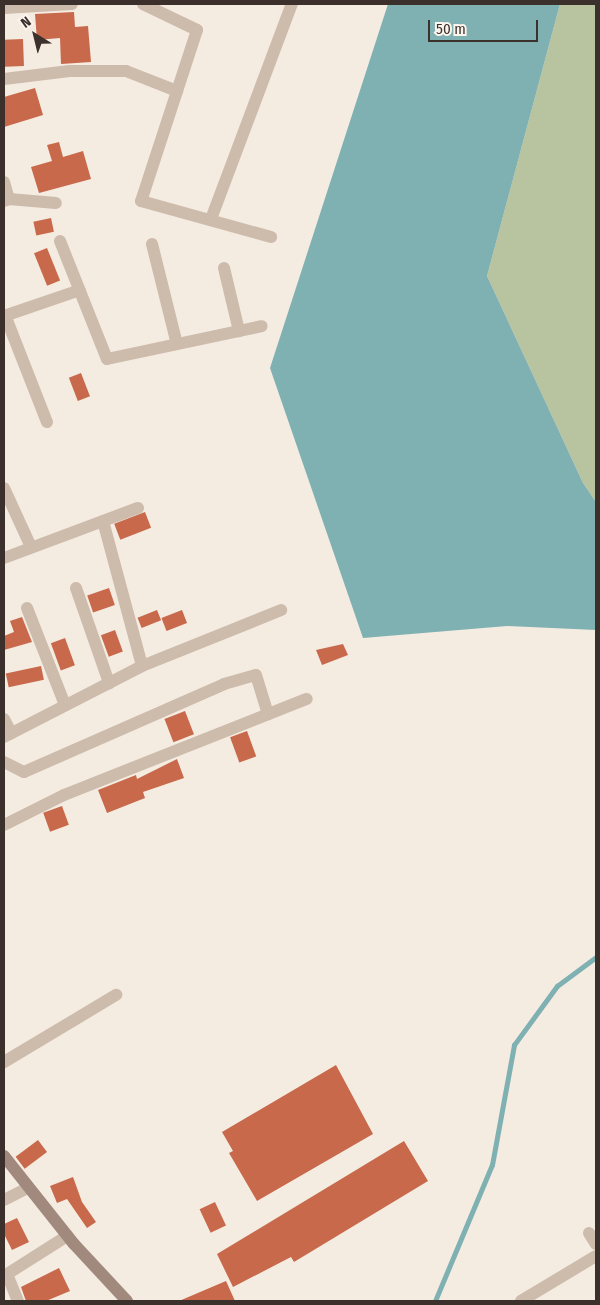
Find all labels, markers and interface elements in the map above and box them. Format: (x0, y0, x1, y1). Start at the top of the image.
north arrow (10, 10, 60, 60)
scale bar (430, 10, 540, 42)
text: N (17, 13, 34, 32)
text: 50 m (436, 20, 466, 38)

